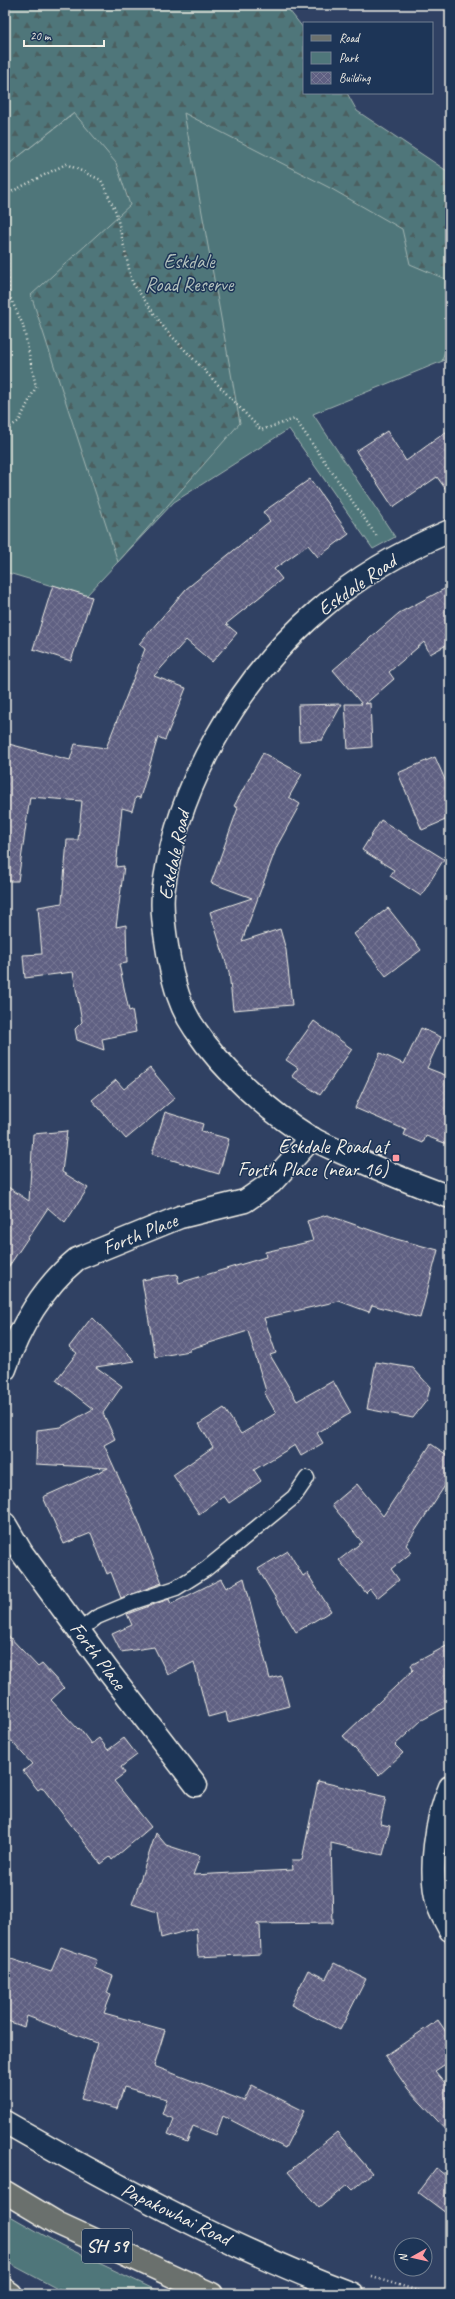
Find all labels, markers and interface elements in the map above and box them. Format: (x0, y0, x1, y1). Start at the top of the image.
scale bar (24, 22, 104, 48)
legend (303, 22, 433, 94)
text: 20 m (30, 28, 52, 44)
text: Road (339, 30, 361, 46)
text: Park (339, 50, 360, 66)
text: Building (339, 70, 371, 86)
park label: Eskdale Road Reserve (145, 249, 235, 297)
street label: Eskdale Road (313, 547, 404, 621)
street label: Eskdale Road (152, 805, 196, 902)
place label: Eskdale Road at Forth Place (near 16) (238, 1134, 391, 1182)
marker: Eskdale Road at Forth Place (near 16) (391, 1153, 401, 1163)
street label: Forth Place (99, 1207, 182, 1260)
street label: Forth Place (64, 1617, 133, 1696)
street label: Papakowhai Road (117, 2177, 237, 2253)
road number: SH 59 (82, 2229, 132, 2263)
north arrow (393, 2237, 433, 2277)
text: N (395, 2252, 411, 2263)

